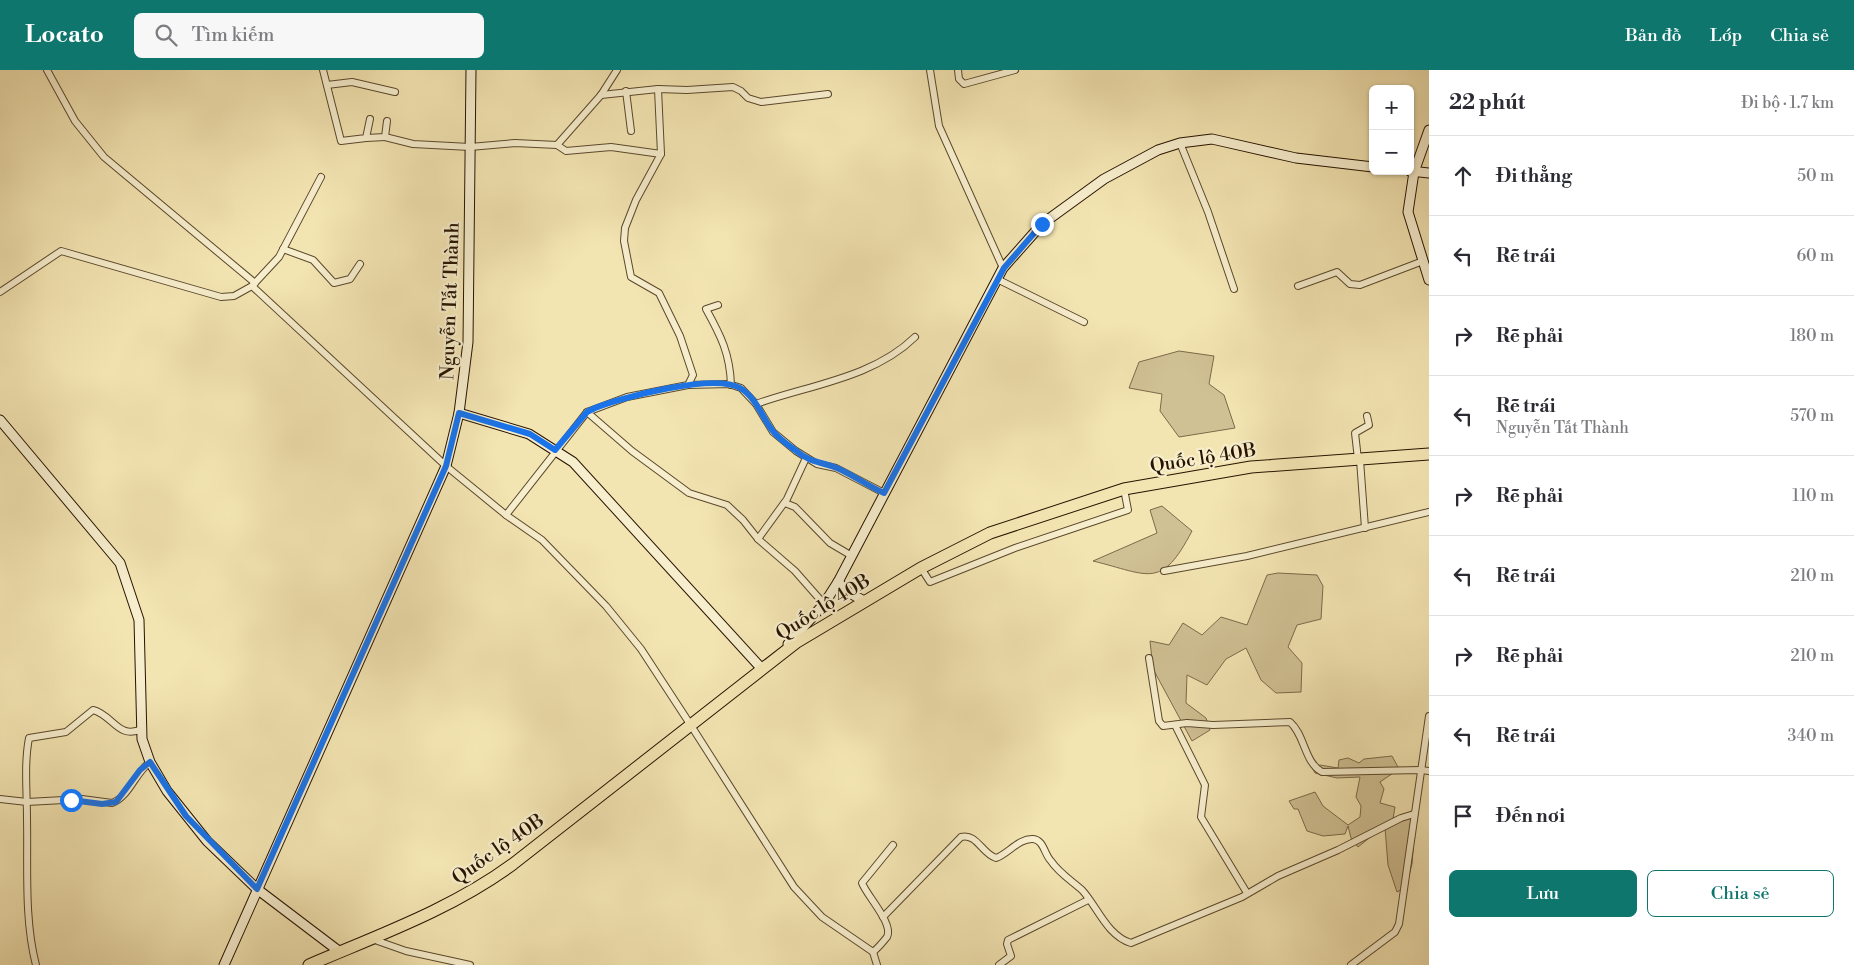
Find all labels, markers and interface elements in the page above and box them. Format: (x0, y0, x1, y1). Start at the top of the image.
search box (134, 13, 484, 58)
text: Locato (25, 20, 104, 50)
icon: search (152, 21, 180, 49)
text: Tìm kiếm (192, 23, 274, 47)
text: Bản đồ (1625, 24, 1682, 47)
text: Lớp (1710, 24, 1742, 47)
text: Chia sẻ (1770, 24, 1829, 47)
map controls (1369, 85, 1414, 175)
button: + (1369, 85, 1414, 130)
text: 22 phút (1449, 90, 1525, 116)
text: Đi bộ · 1.7 km (1741, 93, 1834, 113)
button: − (1369, 130, 1414, 175)
icon: ahead (1449, 162, 1477, 190)
text: Đi thẳng (1496, 164, 1572, 188)
text: 50 m (1797, 166, 1834, 186)
route end (1031, 213, 1054, 236)
street label: Nguyễn Tất Thành (435, 222, 465, 380)
icon: left (1449, 242, 1477, 270)
text: Rẽ trái (1496, 244, 1556, 268)
text: 60 m (1796, 246, 1834, 266)
icon: right (1449, 322, 1477, 350)
text: Rẽ phải (1496, 324, 1563, 348)
text: 180 m (1790, 326, 1834, 346)
text: Rẽ trái (1496, 394, 1556, 418)
icon: left (1449, 402, 1477, 430)
text: 570 m (1790, 406, 1834, 426)
text: Nguyễn Tất Thành (1496, 418, 1629, 438)
street label: Quốc lộ 40B (1148, 438, 1258, 478)
icon: right (1449, 482, 1477, 510)
text: Rẽ phải (1496, 484, 1563, 508)
text: 110 m (1792, 486, 1834, 506)
icon: left (1449, 562, 1477, 590)
text: Rẽ trái (1496, 564, 1556, 588)
text: 210 m (1790, 566, 1834, 586)
street label: Quốc lộ 40B (771, 568, 875, 646)
icon: right (1449, 642, 1477, 670)
text: Rẽ phải (1496, 644, 1563, 668)
text: 210 m (1790, 646, 1834, 666)
icon: left (1449, 722, 1477, 750)
text: Rẽ trái (1496, 724, 1556, 748)
text: 340 m (1787, 726, 1834, 746)
route start (60, 789, 83, 812)
icon: arrive (1449, 802, 1477, 830)
text: Đến nơi (1496, 804, 1565, 828)
street label: Quốc lộ 40B (447, 808, 549, 890)
button: Lưu (1449, 870, 1637, 917)
button: Chia sẻ (1647, 870, 1834, 917)

